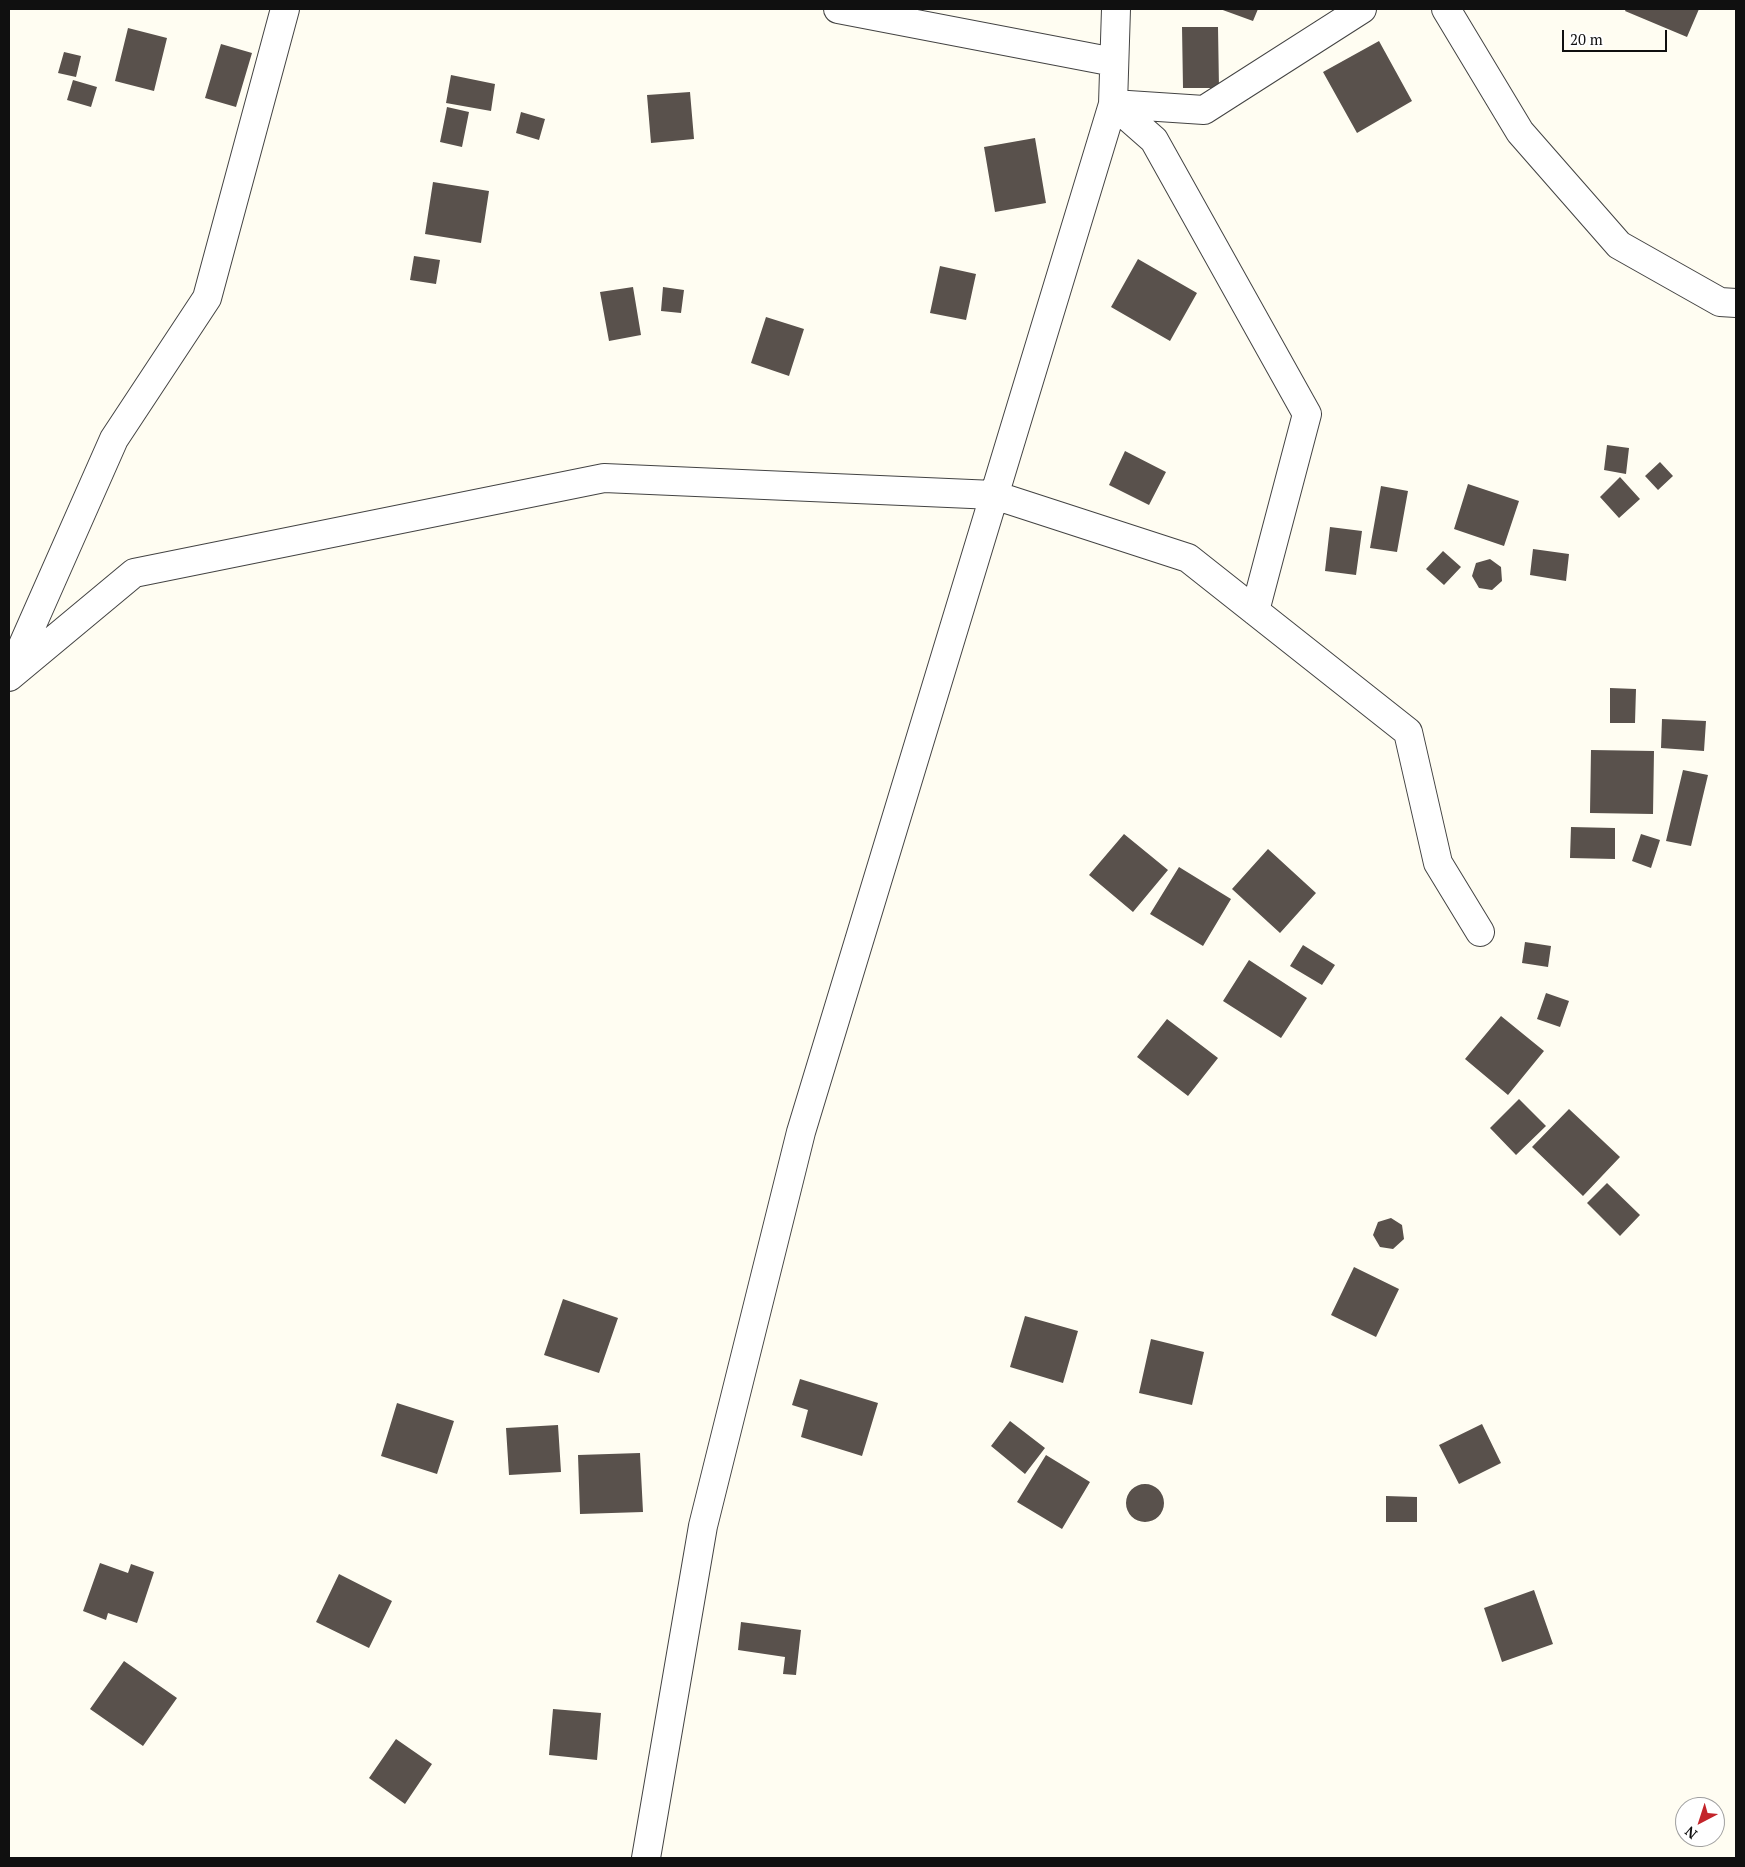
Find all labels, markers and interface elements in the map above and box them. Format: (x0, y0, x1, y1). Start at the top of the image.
scale bar (1565, 20, 1670, 52)
text: 20 m (1570, 29, 1603, 49)
north arrow (1675, 1797, 1725, 1847)
text: N (1681, 1822, 1701, 1844)

